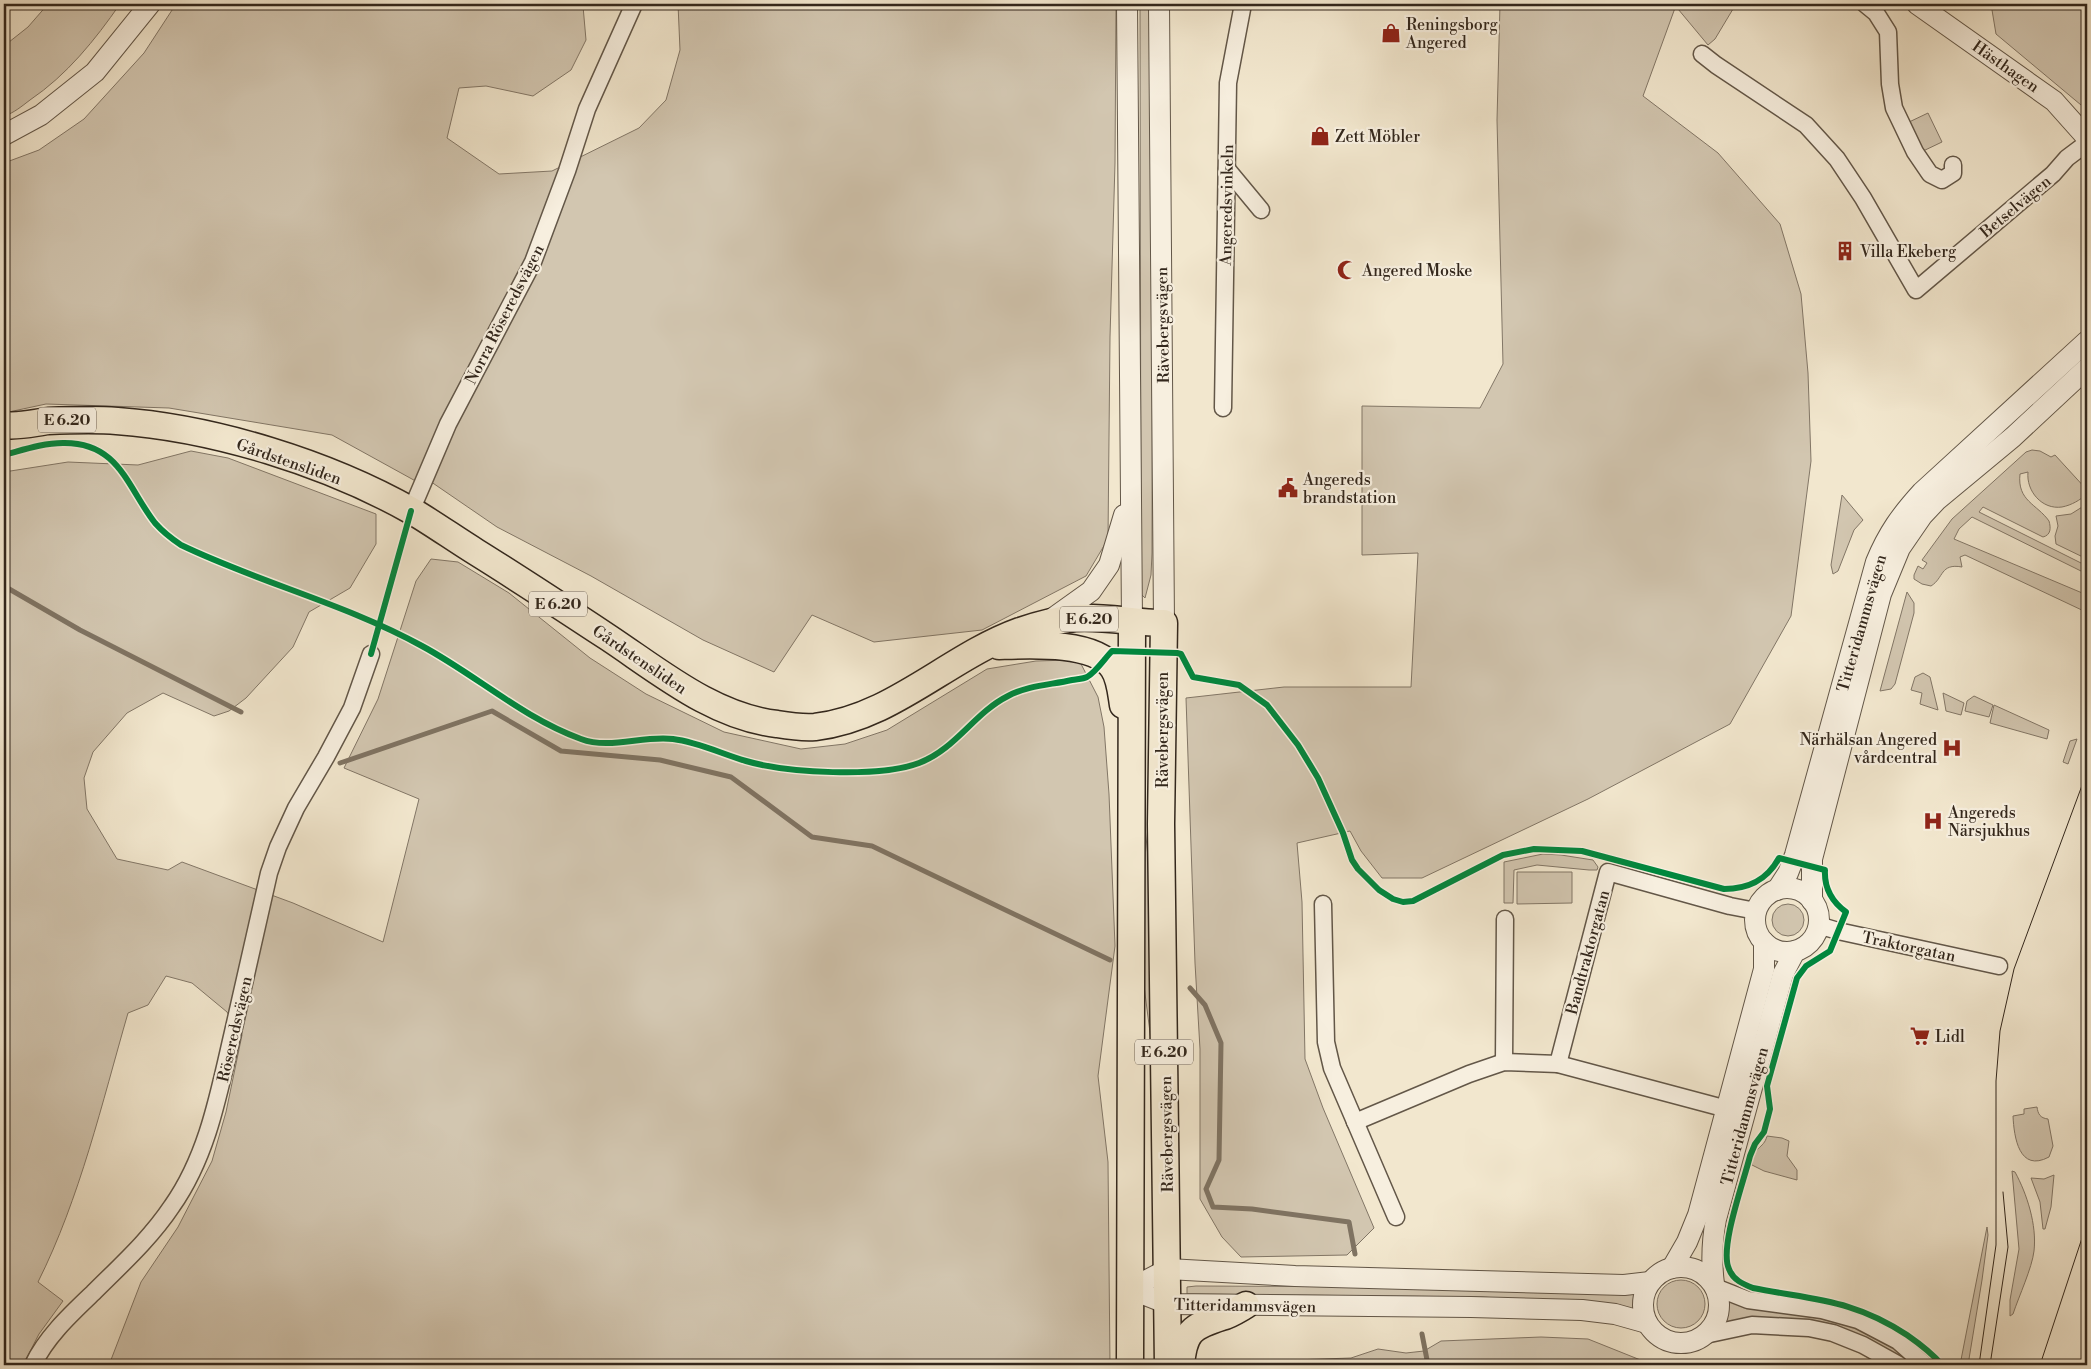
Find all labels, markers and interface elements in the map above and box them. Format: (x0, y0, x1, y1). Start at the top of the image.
place label: Reningsborg Angered (1405, 15, 1499, 53)
shop icon: Reningsborg Angered (1380, 22, 1402, 44)
street label: Hästhagen (1968, 36, 2043, 97)
shop icon: Zett Möbler (1309, 125, 1331, 147)
place label: Zett Möbler (1335, 127, 1420, 147)
street label: Angeredsvinkeln (1216, 144, 1238, 267)
street label: Betselvägen (1975, 171, 2056, 243)
building icon: Villa Ekeberg (1834, 240, 1856, 262)
street label: Norra Röseredsvägen (461, 241, 549, 388)
place label: Villa Ekeberg (1859, 242, 1957, 262)
mosque icon: Angered Moske (1336, 259, 1358, 281)
place label: Angered Moske (1361, 261, 1472, 281)
street label: Rävebergsvägen (1152, 266, 1174, 383)
road number: E 6.20 (38, 408, 96, 432)
street label: Gårdstensliden (234, 435, 344, 489)
place label: Angereds brandstation (1302, 470, 1397, 508)
public building icon: Angereds brandstation (1277, 477, 1299, 499)
street label: Titteridammsvägen (1833, 552, 1891, 694)
road number: E 6.20 (529, 592, 587, 616)
road number: E 6.20 (1060, 606, 1118, 632)
street label: Gårdstensliden (588, 621, 691, 699)
street label: Rävebergsvägen (1153, 671, 1173, 788)
place label: Närhälsan Angered vårdcentral (1800, 730, 1937, 768)
hospital icon: Närhälsan Angered vårdcentral (1941, 737, 1963, 759)
place label: Angereds Närsjukhus (1947, 803, 2030, 841)
hospital icon: Angereds Närsjukhus (1922, 810, 1944, 832)
street label: Bandtraktorgatan (1561, 887, 1614, 1018)
street label: Traktorgatan (1860, 927, 1958, 967)
street label: Röseredsvägen (213, 974, 257, 1084)
supermarket icon: Lidl (1909, 1025, 1931, 1047)
place label: Lidl (1935, 1027, 1965, 1047)
road number: E 6.20 (1135, 1040, 1193, 1064)
street label: Titteridammsvägen (1717, 1045, 1773, 1188)
street label: Rävebergsvägen (1156, 1075, 1178, 1192)
street label: Titteridammsvägen (1174, 1295, 1317, 1317)

